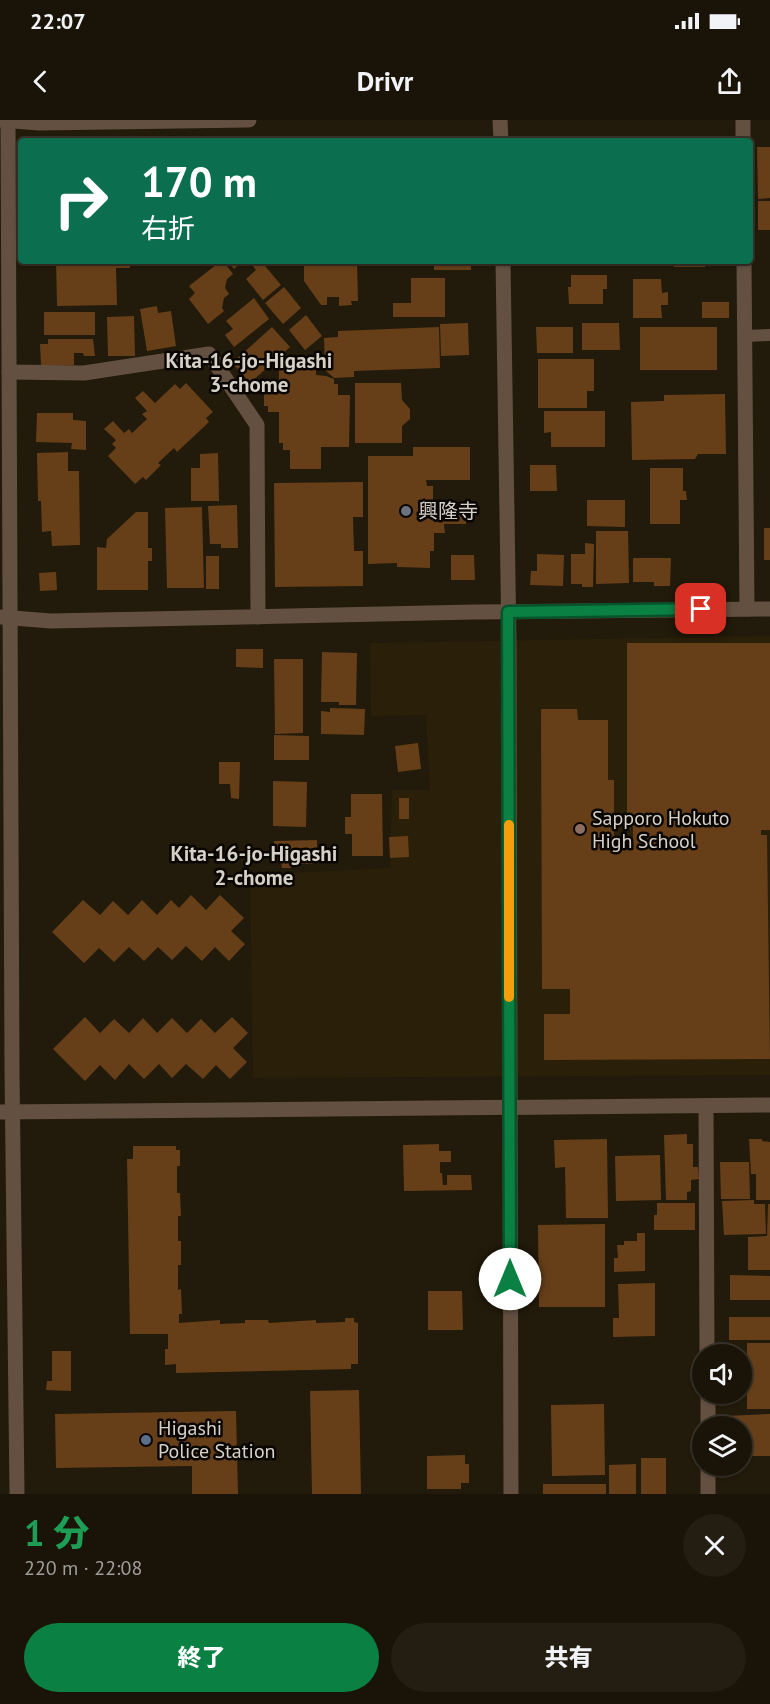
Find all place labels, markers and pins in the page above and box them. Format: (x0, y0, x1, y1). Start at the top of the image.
place label: 興隆寺 (418, 498, 478, 524)
marker: 興隆寺 (399, 504, 413, 518)
pin (675, 583, 726, 634)
place label: Sapporo Hokuto High School (592, 805, 730, 854)
marker: Sapporo Hokuto High School (573, 822, 587, 836)
place label: Higashi Police Station (158, 1415, 276, 1464)
marker: Higashi Police Station (139, 1433, 153, 1447)

